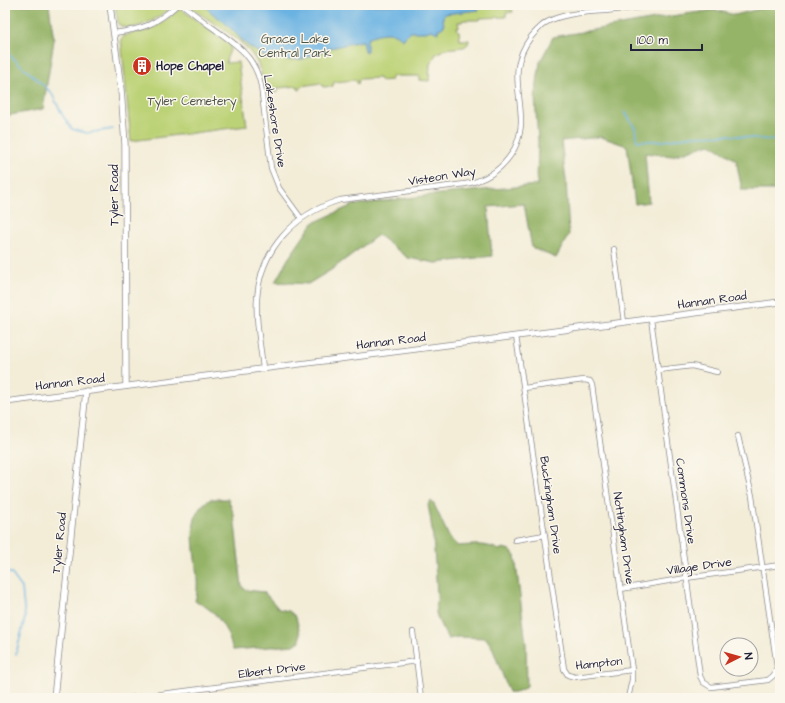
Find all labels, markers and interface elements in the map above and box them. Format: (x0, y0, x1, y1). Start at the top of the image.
scale bar (631, 26, 702, 52)
park label: Grace Lake Central Park (258, 31, 332, 62)
text: 100 m (637, 32, 668, 49)
building icon: Hope Chapel (131, 55, 153, 77)
place label: Hope Chapel (156, 58, 224, 76)
street label: Lakeshore Drive (259, 73, 290, 169)
park label: Tyler Cemetery (147, 93, 237, 111)
street label: Visteon Way (407, 163, 478, 191)
street label: Tyler Road (106, 164, 124, 226)
street label: Hannan Road (676, 287, 748, 314)
street label: Hannan Road (355, 329, 427, 354)
street label: Hannan Road (34, 370, 106, 395)
street label: Buckingham Drive (534, 455, 566, 556)
street label: Commons Drive (671, 457, 700, 546)
street label: Nottingham Drive (608, 491, 638, 586)
street label: Tyler Road (48, 512, 72, 575)
street label: Village Drive (665, 553, 733, 580)
north arrow (719, 637, 759, 677)
text: N (741, 652, 756, 660)
street label: Hampton (575, 653, 623, 674)
street label: Elbert Drive (238, 658, 307, 683)

